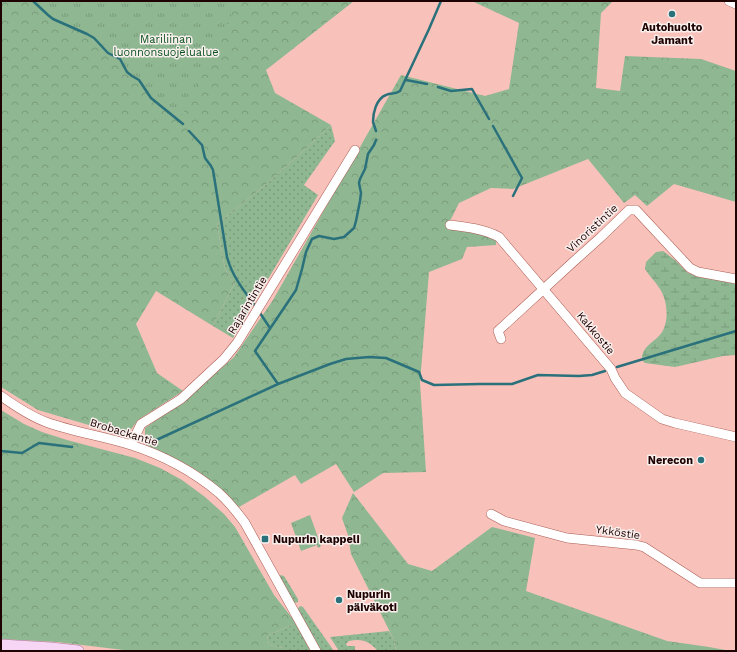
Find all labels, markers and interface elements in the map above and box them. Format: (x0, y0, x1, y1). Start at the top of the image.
marker: Autohuolto Jamant (667, 9, 677, 19)
place label: Autohuolto Jamant (642, 21, 703, 47)
park label: Mariliinan luonnonsuojelualue (113, 33, 219, 59)
street label: Vinoristintie (564, 202, 620, 255)
street label: Rajarintintie (225, 274, 270, 336)
street label: Kakkostie (574, 309, 617, 357)
street label: Brobackantie (88, 416, 159, 449)
place label: Nerecon (648, 454, 693, 467)
marker: Nerecon (696, 455, 706, 465)
street label: Ykköstie (595, 523, 641, 542)
place label: Nupurin kappeli (273, 533, 360, 546)
marker: Nupurin kappeli (260, 534, 270, 544)
place label: Nupurin päiväkoti (347, 588, 397, 614)
marker: Nupurin päiväkoti (334, 595, 344, 605)

